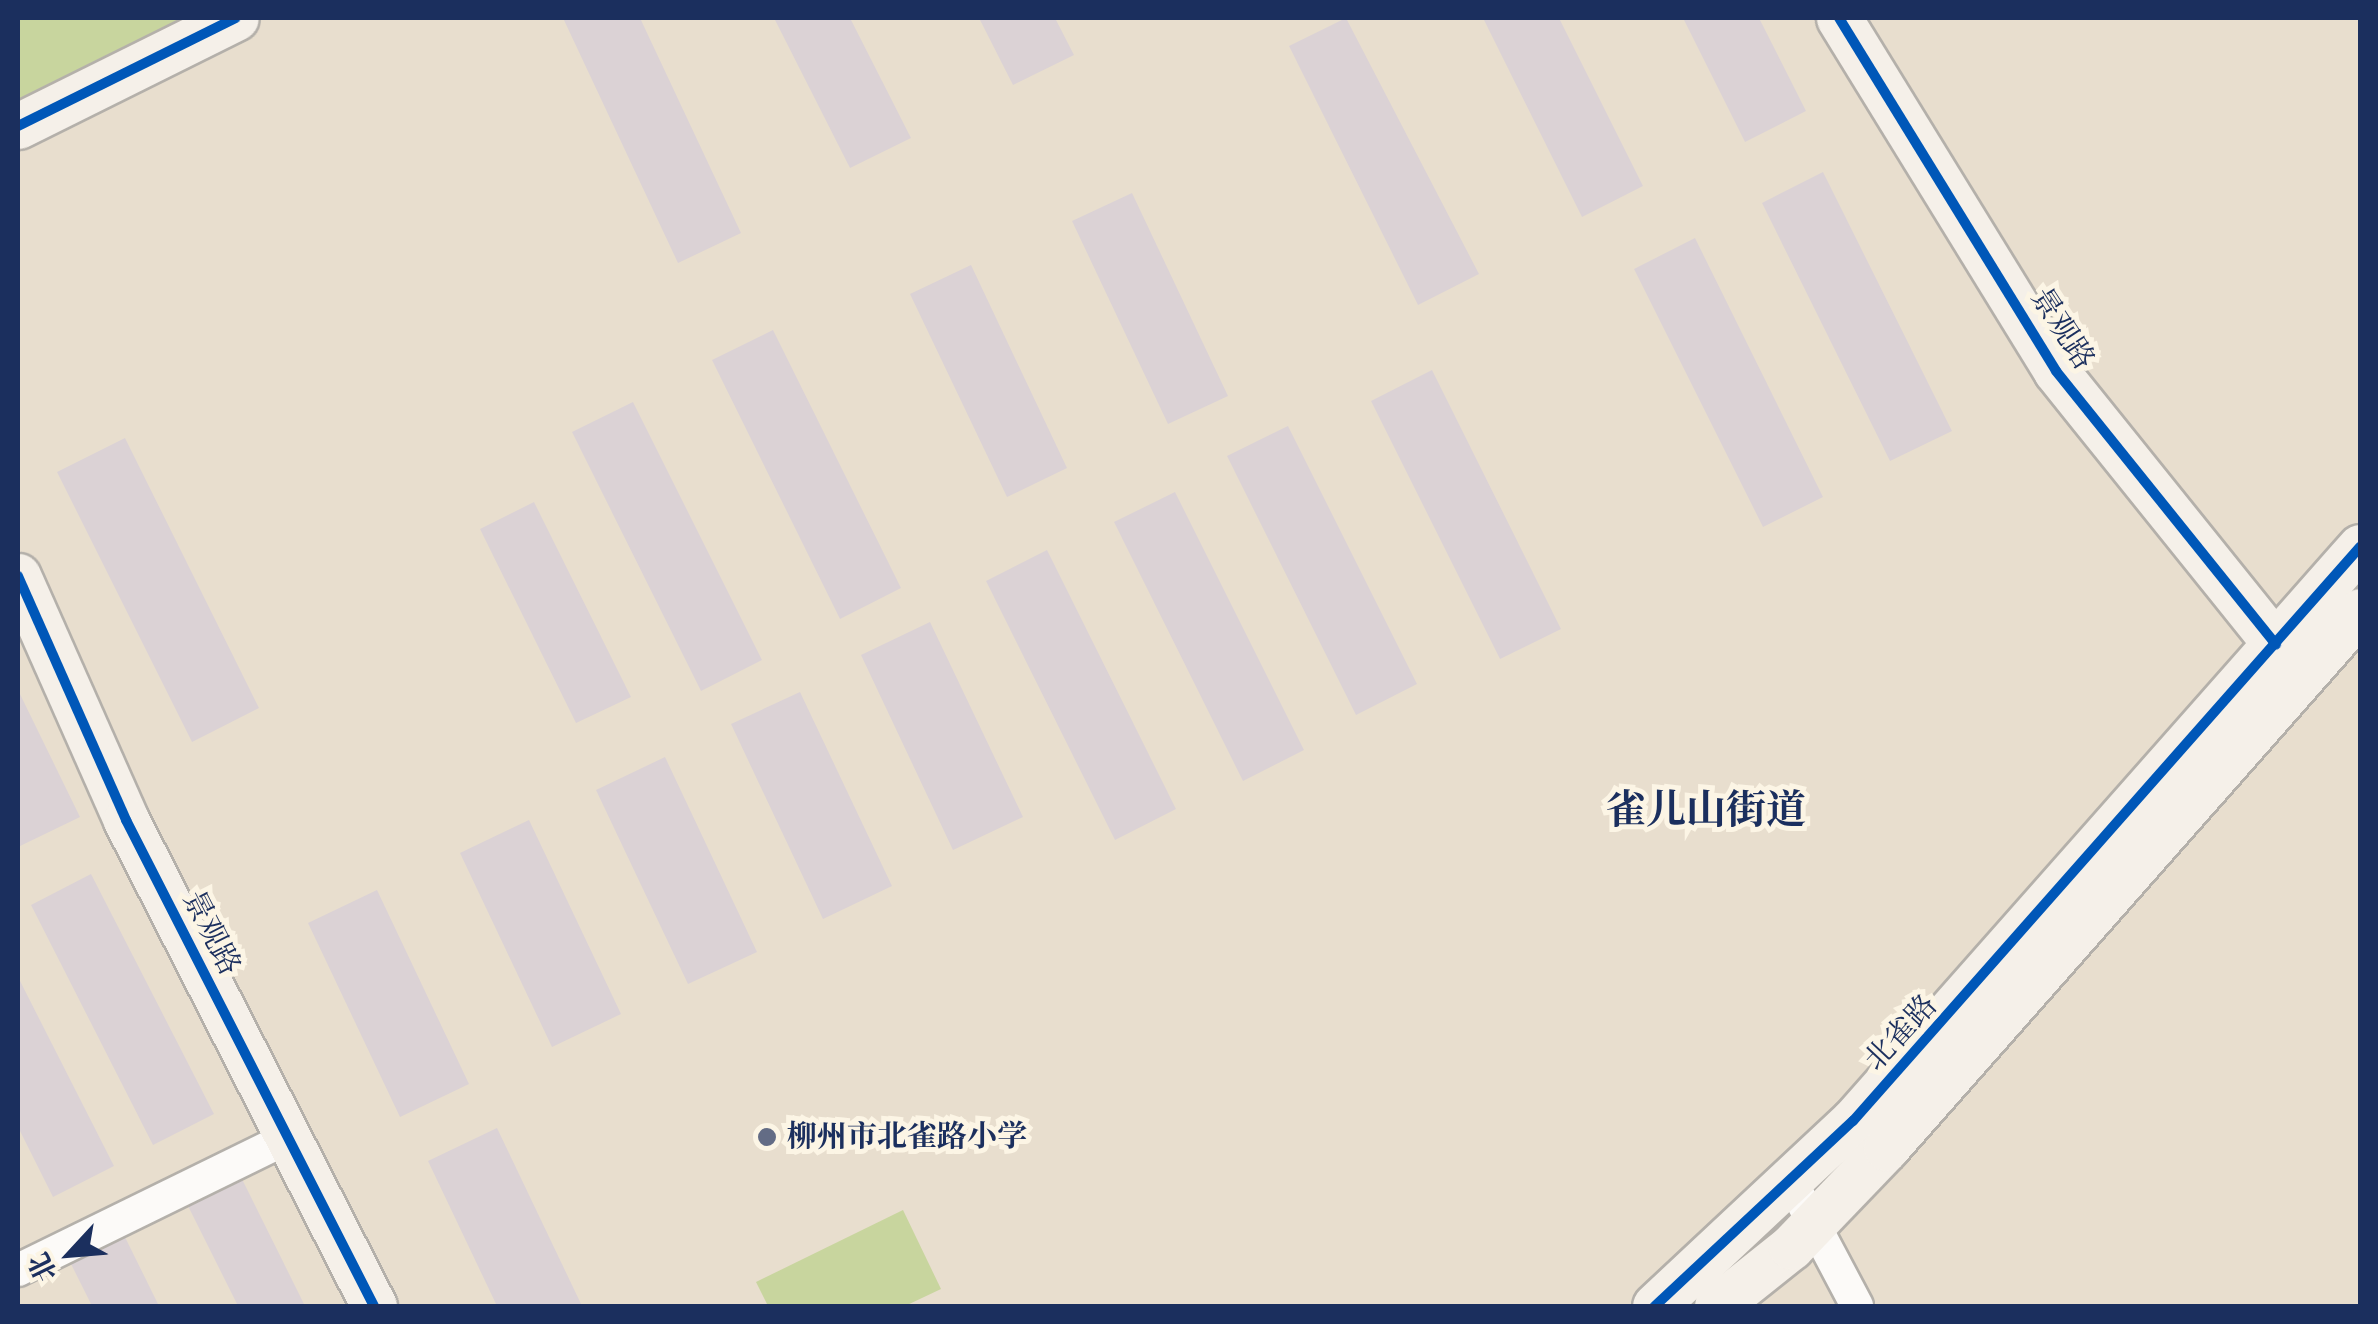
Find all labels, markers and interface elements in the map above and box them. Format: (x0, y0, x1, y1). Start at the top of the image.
street label: 景观路 (2022, 281, 2102, 377)
district label: 雀儿山街道 (1606, 786, 1806, 834)
street label: 景观路 (175, 885, 247, 981)
street label: 北雀路 (1857, 988, 1945, 1078)
place label: 柳州市北雀路小学 (787, 1119, 1027, 1155)
marker: 柳州市北雀路小学 (756, 1126, 778, 1148)
north arrow (20, 1204, 120, 1304)
text: 北 (22, 1248, 64, 1287)

